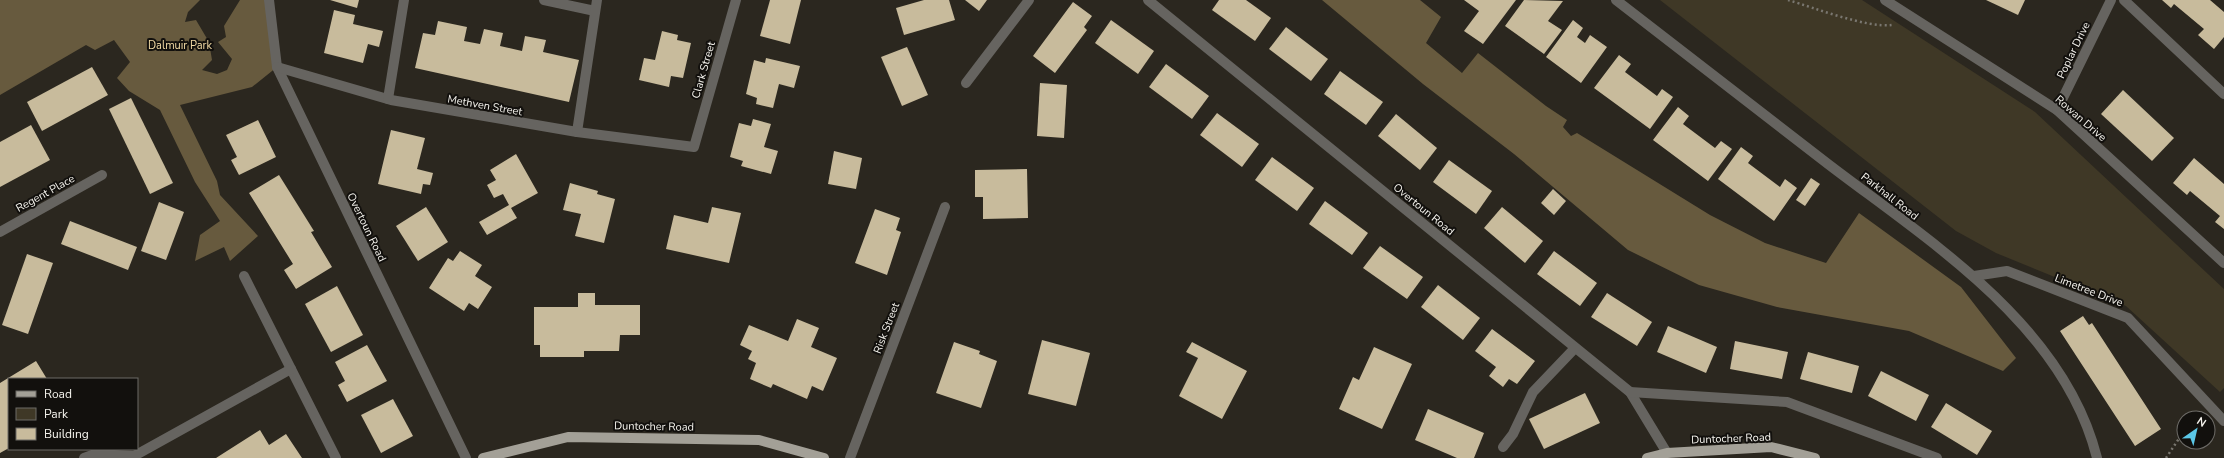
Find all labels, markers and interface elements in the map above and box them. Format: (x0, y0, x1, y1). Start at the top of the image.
street label: Poplar Drive (2053, 19, 2094, 81)
park label: Dalmuir Park (148, 38, 213, 53)
street label: Clark Street (688, 40, 719, 100)
street label: Methven Street (446, 92, 524, 119)
street label: Rowan Drive (2052, 92, 2110, 145)
street label: Parkhall Road (1858, 169, 1921, 224)
street label: Regent Place (13, 171, 78, 216)
street label: Overtoun Road (1390, 180, 1457, 239)
street label: Overtoun Road (343, 190, 390, 264)
street label: Limetree Drive (2052, 271, 2125, 310)
street label: Risk Street (870, 300, 903, 356)
legend (8, 378, 138, 450)
text: Road (44, 386, 72, 402)
text: Park (44, 406, 69, 422)
north arrow (2176, 410, 2216, 450)
text: N (2194, 414, 2209, 431)
street label: Duntocher Road (614, 418, 694, 435)
text: Building (44, 426, 89, 442)
street label: Duntocher Road (1691, 430, 1771, 447)

